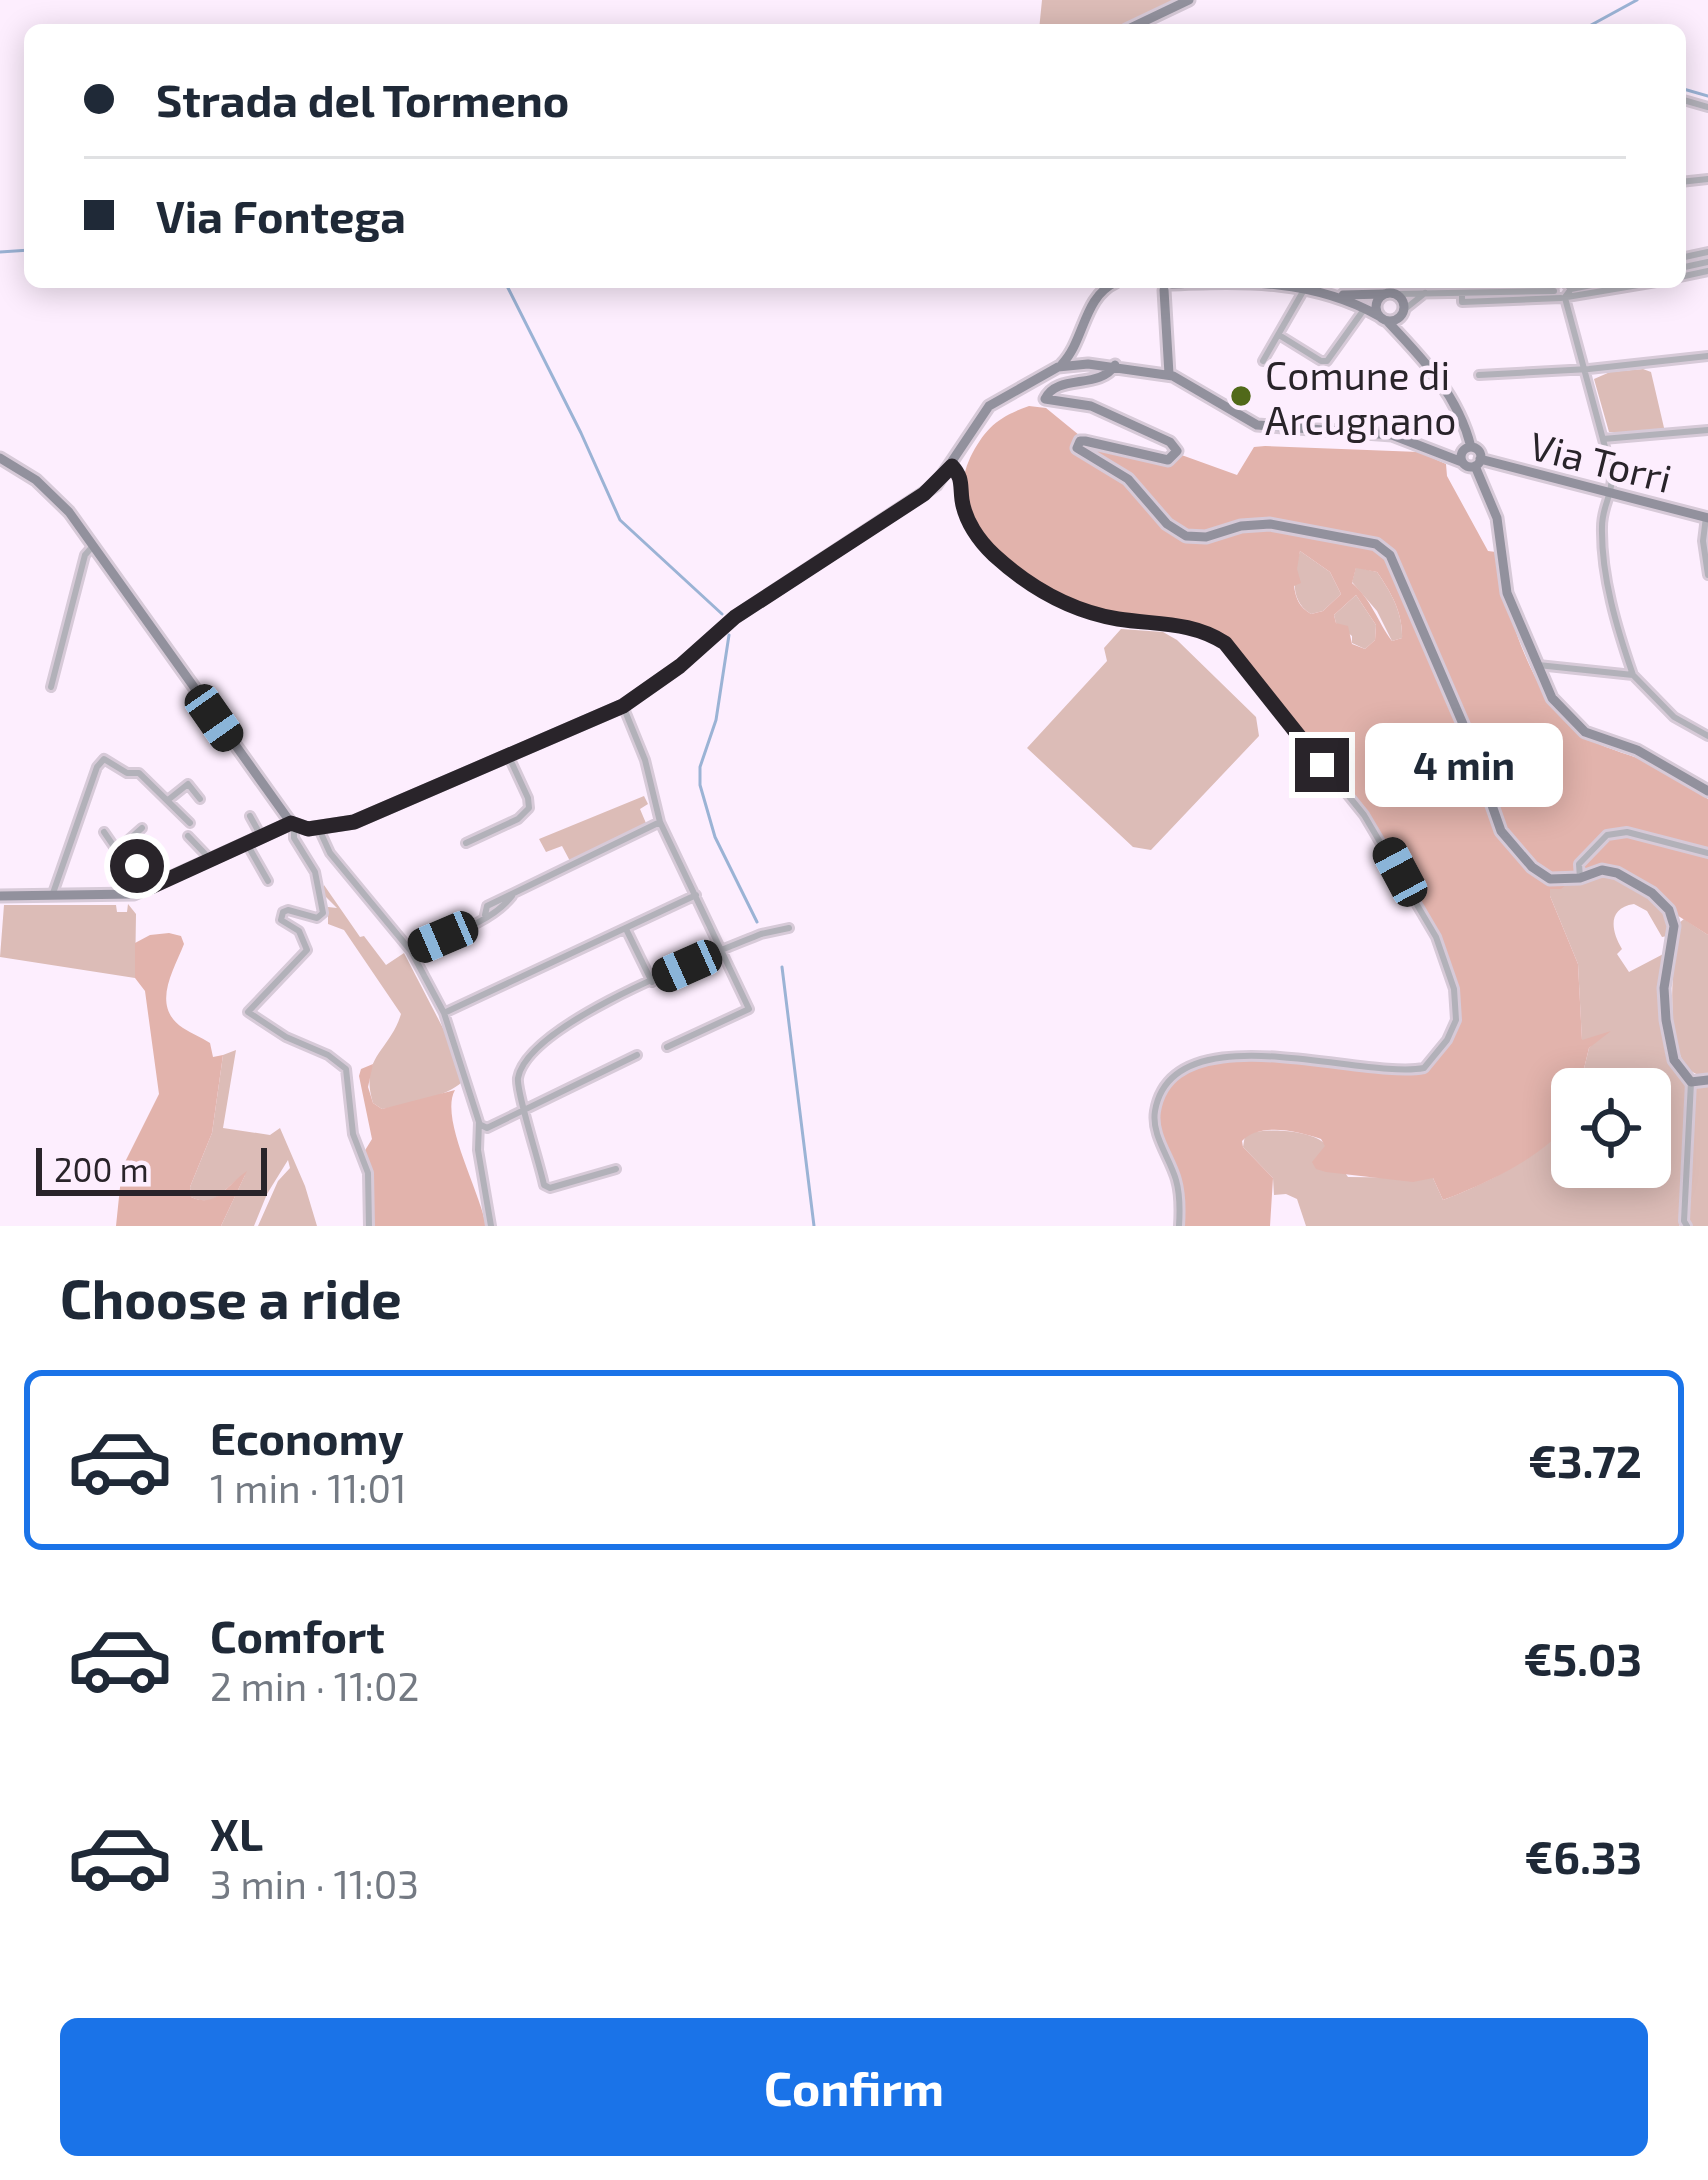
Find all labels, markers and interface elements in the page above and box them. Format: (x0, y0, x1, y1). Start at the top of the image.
text: Strada del Tormeno (156, 72, 569, 126)
text: Via Fontega (156, 188, 406, 242)
place label: Comune di Arcugnano (1265, 351, 1456, 443)
marker: Comune di Arcugnano (1228, 383, 1254, 409)
street label: Via Torri (1525, 421, 1677, 501)
car (179, 678, 249, 758)
callout: 4 min (1364, 723, 1562, 807)
route end (1295, 738, 1349, 792)
text: 4 min (1413, 741, 1515, 788)
car (1367, 832, 1433, 912)
route start (110, 839, 164, 893)
car (403, 906, 483, 968)
car (647, 935, 727, 997)
map controls (1551, 1068, 1671, 1188)
button: locate (1551, 1068, 1671, 1188)
scale bar (36, 1142, 267, 1195)
text: 200 m (54, 1149, 149, 1189)
text: Choose a ride (60, 1265, 402, 1330)
icon: car (66, 1406, 174, 1514)
text: Economy (210, 1410, 404, 1464)
text: €3.72 (1528, 1433, 1642, 1487)
text: 1 min · 11:01 (210, 1464, 407, 1511)
icon: car (66, 1604, 174, 1712)
text: Comfort (210, 1608, 385, 1662)
text: €5.03 (1523, 1631, 1642, 1685)
text: 2 min · 11:02 (210, 1662, 419, 1709)
icon: car (66, 1802, 174, 1910)
text: XL (210, 1806, 263, 1860)
text: €6.33 (1525, 1829, 1642, 1883)
text: 3 min · 11:03 (210, 1860, 419, 1907)
button: Confirm (60, 2018, 1648, 2156)

